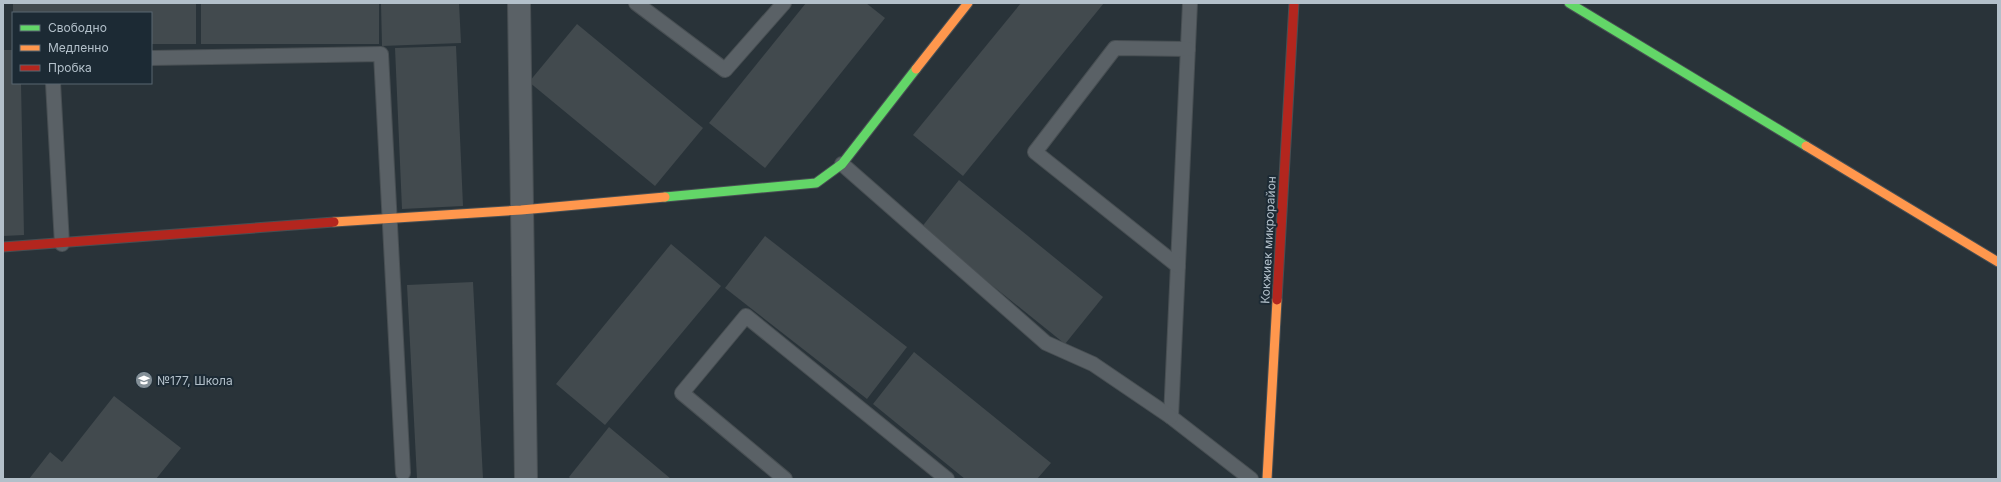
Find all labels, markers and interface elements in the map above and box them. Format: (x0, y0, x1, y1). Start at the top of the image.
legend (12, 12, 152, 84)
text: Свободно (48, 20, 107, 35)
text: Медленно (48, 40, 109, 55)
text: Пробка (48, 60, 92, 75)
street label: Кокжиек микрорайон (1257, 176, 1279, 304)
school or university icon: №177, Школа (134, 370, 154, 390)
place label: №177, Школа (157, 373, 233, 388)

